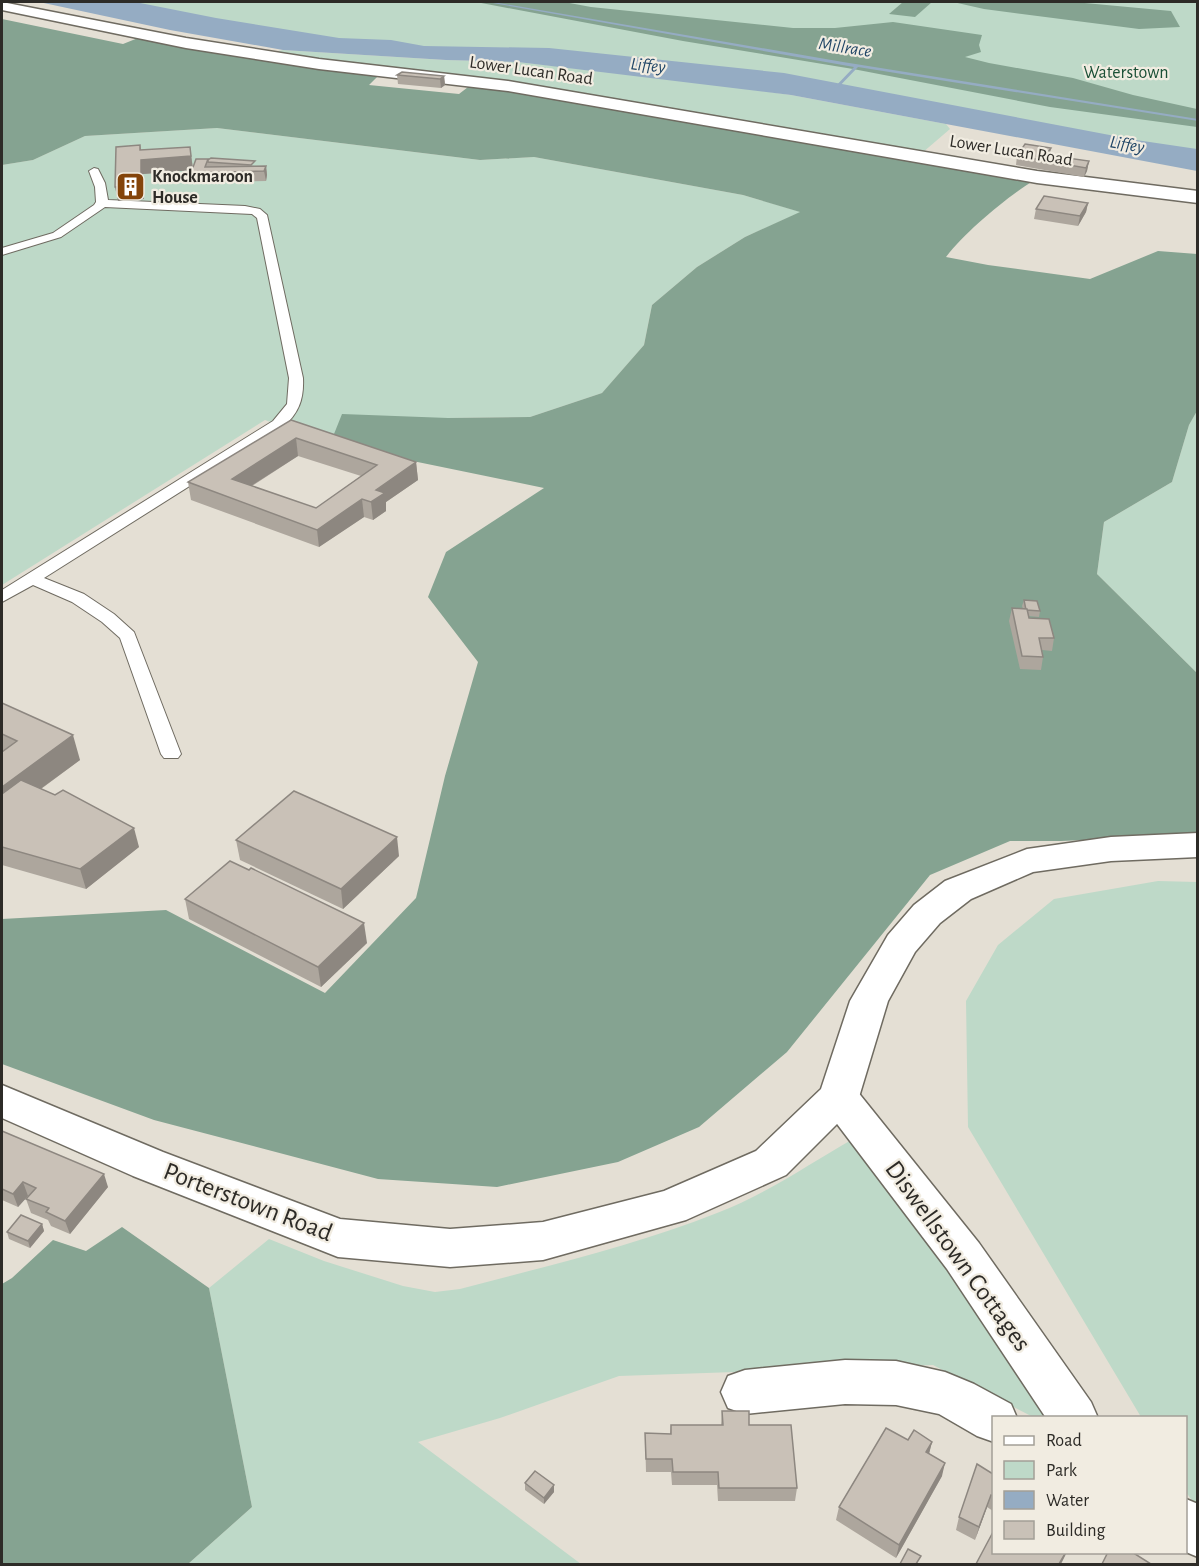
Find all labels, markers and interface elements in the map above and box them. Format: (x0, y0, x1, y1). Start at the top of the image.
water label: Millrace (817, 35, 873, 61)
street label: Lower Lucan Road (468, 53, 594, 89)
water label: Liffey (630, 55, 667, 77)
park label: Waterstown (1083, 64, 1169, 82)
street label: Lower Lucan Road (948, 132, 1074, 170)
water label: Liffey (1108, 133, 1146, 157)
place label: Knockmaroon House (152, 168, 253, 207)
building icon: Knockmaroon House (115, 171, 147, 203)
street label: Diswellstown Cottages (880, 1156, 1036, 1356)
street label: Porterstown Road (160, 1158, 336, 1246)
legend (992, 1416, 1187, 1554)
text: Road (1046, 1432, 1082, 1450)
text: Park (1046, 1462, 1078, 1480)
text: Water (1046, 1492, 1089, 1510)
text: Building (1046, 1522, 1106, 1540)

